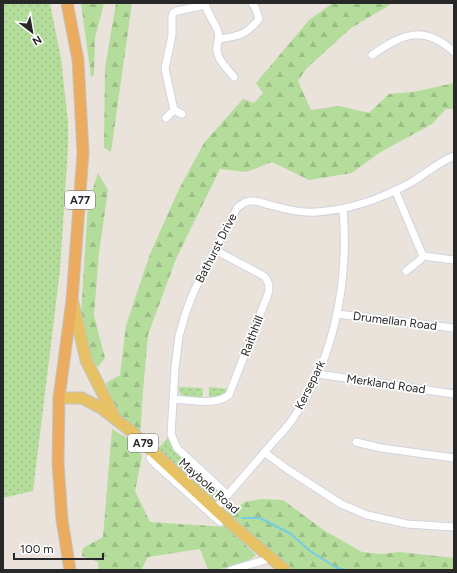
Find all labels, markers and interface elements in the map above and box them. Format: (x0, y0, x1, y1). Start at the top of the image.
north arrow (12, 12, 52, 52)
text: N (30, 32, 44, 48)
road number: A77 (65, 191, 95, 209)
street label: Bathurst Drive (192, 210, 240, 285)
street label: Drumellan Road (352, 309, 438, 333)
street label: Raithhill (238, 314, 266, 358)
street label: Kersepark (292, 358, 328, 412)
street label: Merkland Road (346, 372, 426, 396)
road number: A79 (128, 434, 158, 452)
street label: Maybole Road (176, 455, 242, 517)
scale bar (14, 535, 103, 561)
text: 100 m (20, 542, 54, 556)

